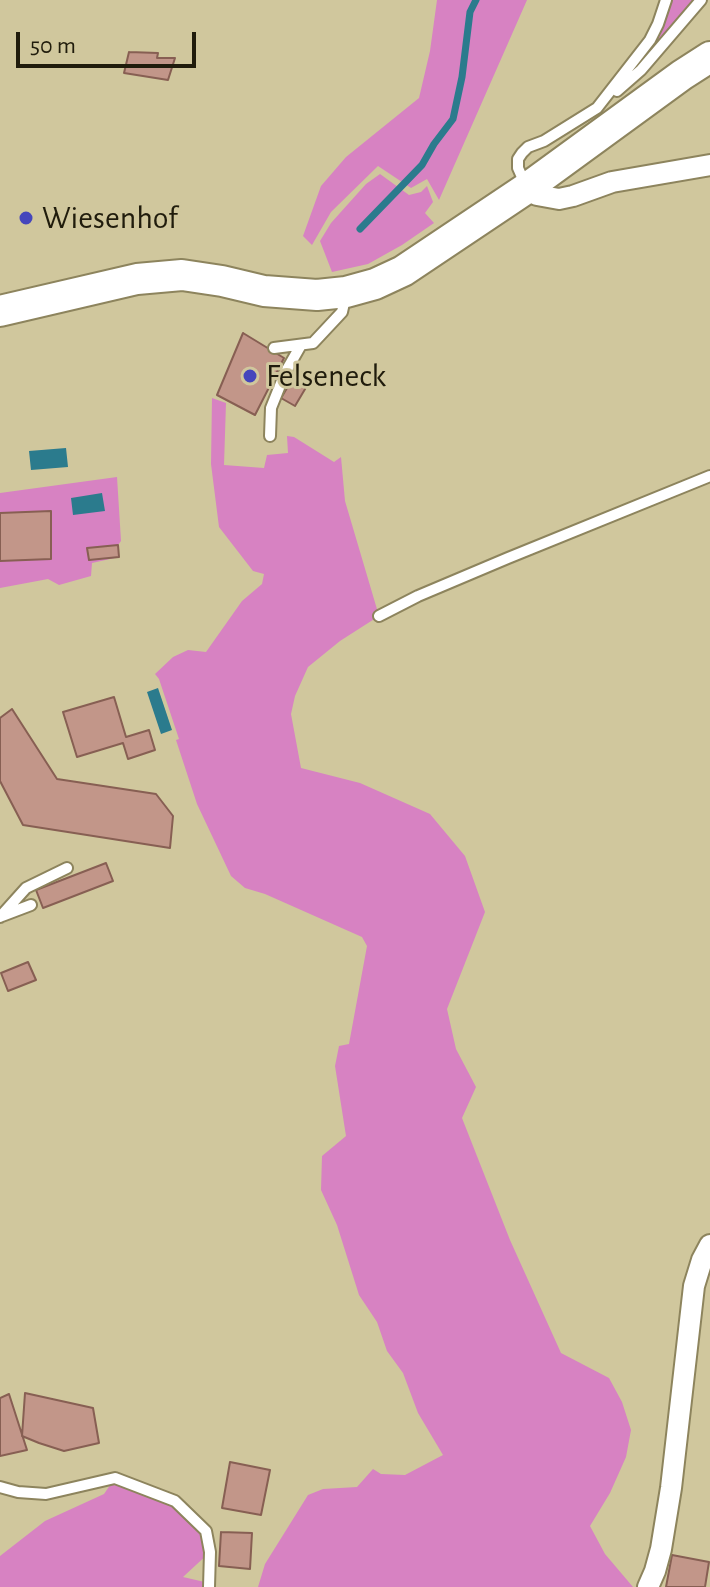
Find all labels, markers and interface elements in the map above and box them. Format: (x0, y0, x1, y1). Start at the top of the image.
scale bar (20, 16, 200, 66)
text: 50 m (30, 34, 76, 58)
place label: Wiesenhof (42, 199, 178, 237)
marker: Wiesenhof (17, 209, 35, 227)
place label: Felseneck (266, 357, 386, 395)
marker: Felseneck (241, 367, 259, 385)

